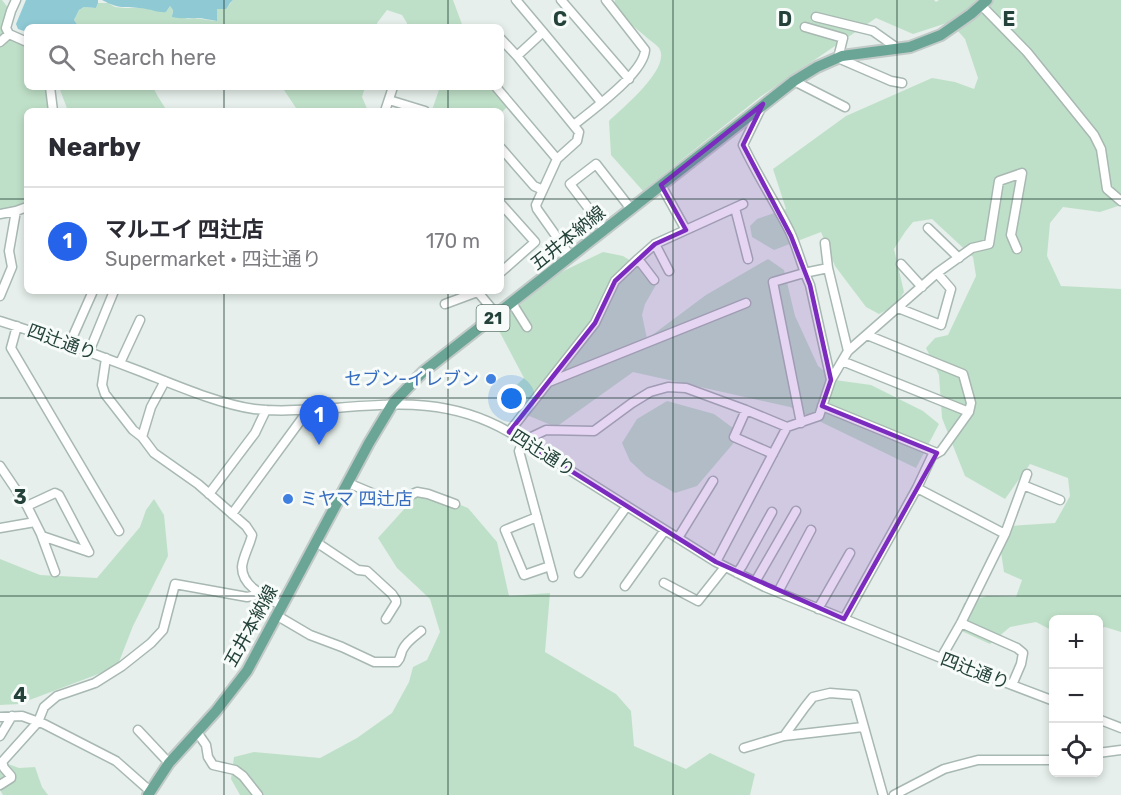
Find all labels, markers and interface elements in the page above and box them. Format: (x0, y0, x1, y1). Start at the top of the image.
text: C (553, 7, 567, 31)
text: D (778, 7, 792, 31)
text: E (1003, 7, 1015, 31)
search box (24, 24, 504, 90)
icon: search (45, 41, 78, 74)
text: Search here (93, 44, 216, 71)
text: Nearby (48, 132, 141, 163)
street label: 五井本納線 (526, 201, 610, 275)
text: マルエイ 四辻店 (105, 216, 264, 243)
text: 1 (63, 229, 72, 253)
text: 170 m (426, 229, 480, 253)
text: Supermarket · 四辻通り (105, 247, 322, 271)
road number: 21 (476, 305, 510, 331)
street label: 四辻通り (24, 319, 100, 365)
place label: セブン-イレブン (344, 368, 479, 390)
marker: セブン-イレブン (484, 372, 498, 386)
your location (497, 384, 526, 413)
pin: 1 (300, 396, 338, 445)
street label: 四辻通り (507, 425, 579, 481)
text: 3 (13, 485, 27, 509)
place label: ミヤマ 四辻店 (300, 488, 412, 510)
marker: ミヤマ 四辻店 (281, 492, 295, 506)
street label: 五井本納線 (220, 581, 282, 671)
map controls (1049, 615, 1103, 777)
button: + (1049, 615, 1103, 669)
street label: 四辻通り (937, 648, 1013, 694)
button: − (1049, 669, 1103, 723)
text: 4 (13, 683, 27, 707)
button: locate (1049, 723, 1103, 777)

